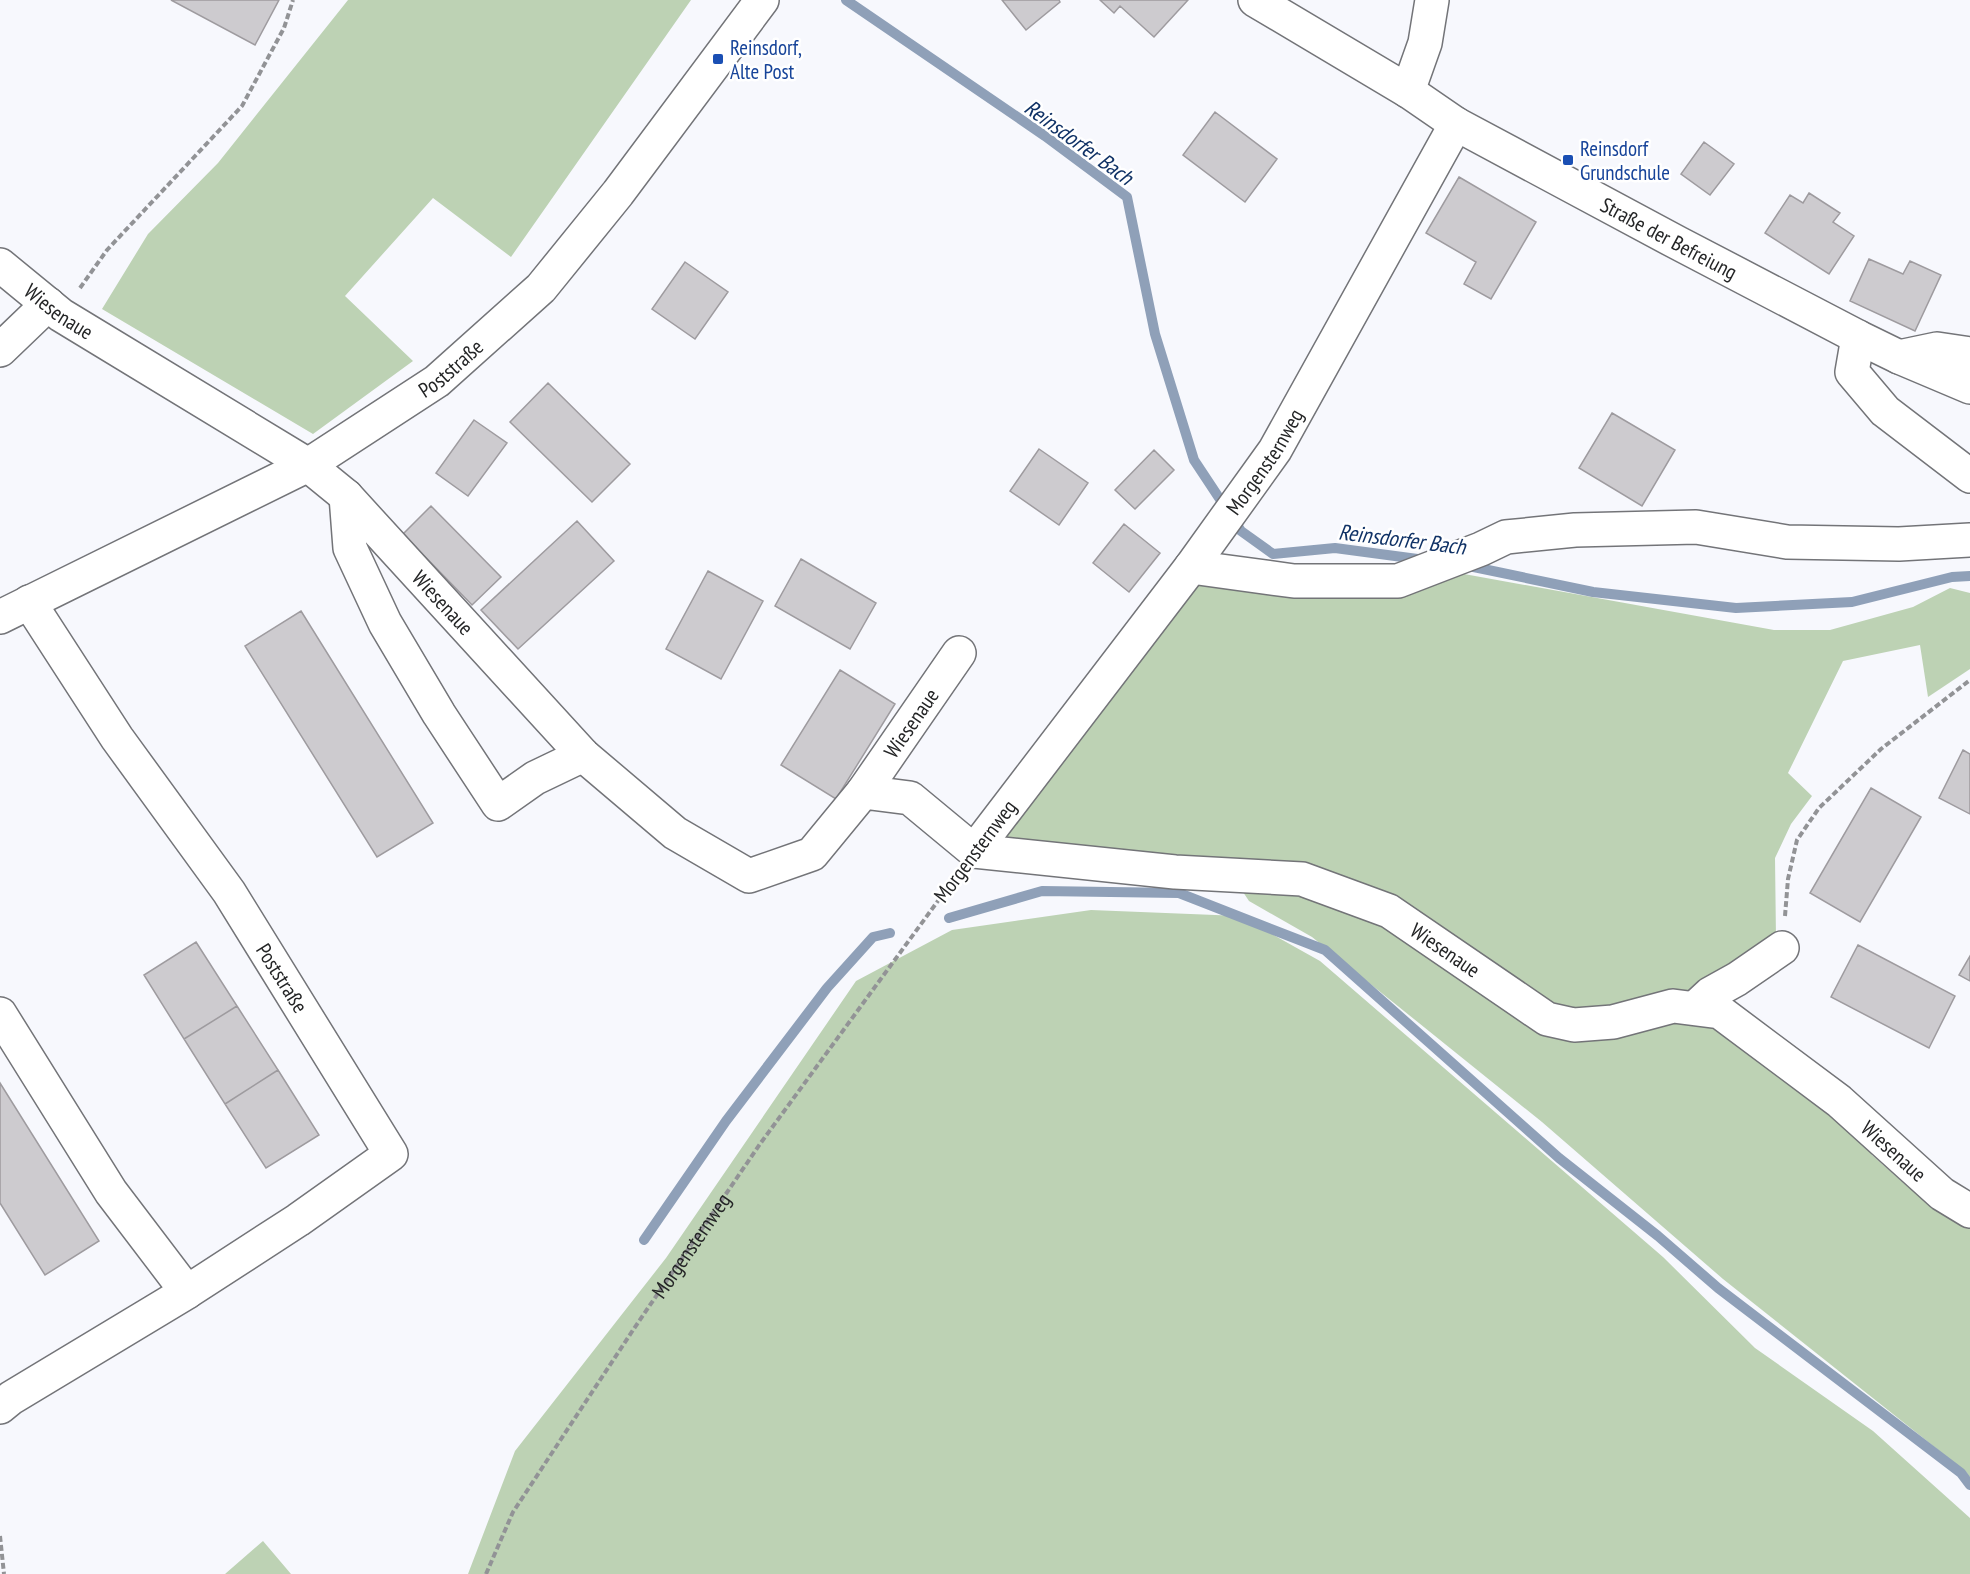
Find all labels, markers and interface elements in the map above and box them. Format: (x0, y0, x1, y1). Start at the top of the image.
place label: Reinsdorf, Alte Post (730, 34, 802, 85)
marker: Reinsdorf, Alte Post (711, 52, 725, 66)
water label: Reinsdorfer Bach (1019, 93, 1140, 192)
place label: Reinsdorf Grundschule (1580, 135, 1670, 186)
marker: Reinsdorf Grundschule (1561, 153, 1575, 167)
street label: Straße der Befreiung (1596, 191, 1742, 285)
street label: Wiesenaue (19, 277, 98, 345)
street label: Poststraße (413, 333, 489, 403)
street label: Morgensternweg (1220, 404, 1309, 520)
water label: Reinsdorfer Bach (1337, 517, 1468, 561)
street label: Wiesenaue (407, 564, 480, 640)
street label: Wiesenaue (877, 683, 944, 763)
street label: Morgensternweg (928, 794, 1022, 908)
street label: Wiesenaue (1405, 916, 1486, 983)
street label: Poststraße (250, 938, 314, 1018)
street label: Wiesenaue (1856, 1114, 1932, 1187)
street label: Morgensternweg (645, 1188, 736, 1303)

